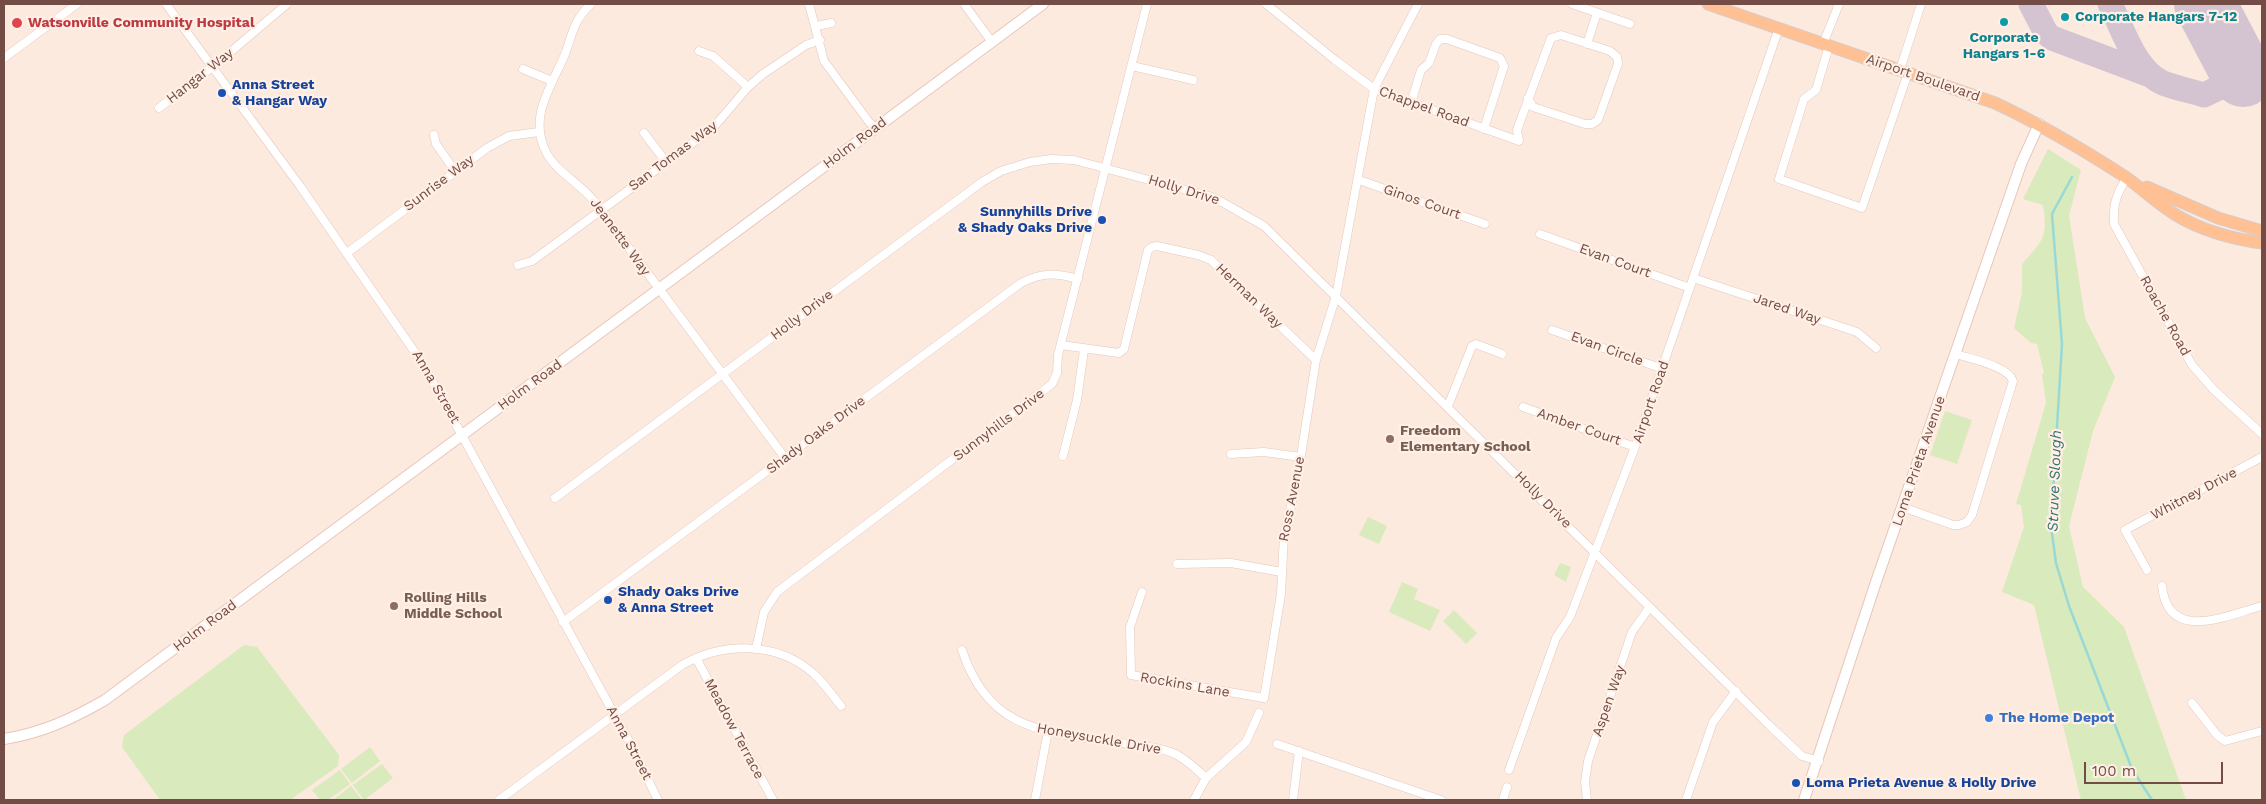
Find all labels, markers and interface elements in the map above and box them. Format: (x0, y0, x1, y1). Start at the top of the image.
place label: Corporate Hangars 7-12 (2075, 9, 2237, 25)
marker: Corporate Hangars 7-12 (2059, 11, 2071, 23)
place label: Watsonville Community Hospital (28, 15, 255, 31)
marker: Watsonville Community Hospital (10, 16, 24, 30)
marker: Corporate Hangars 1-6 (1998, 16, 2010, 28)
place label: Corporate Hangars 1-6 (1963, 30, 2045, 62)
street label: Hangar Way (163, 45, 237, 107)
street label: Airport Boulevard (1864, 51, 1982, 105)
place label: Anna Street & Hangar Way (232, 77, 327, 110)
street label: Chappel Road (1376, 83, 1472, 131)
marker: Anna Street & Hangar Way (216, 87, 228, 99)
street label: Holm Road (820, 114, 890, 172)
street label: San Tomas Way (625, 117, 721, 195)
street label: Sunrise Way (401, 151, 477, 215)
street label: Holly Drive (1146, 171, 1222, 209)
street label: Ginos Court (1381, 181, 1463, 223)
street label: Jeanette Way (586, 195, 654, 279)
place label: Sunnyhills Drive & Shady Oaks Drive (958, 204, 1092, 236)
marker: Sunnyhills Drive & Shady Oaks Drive (1096, 214, 1108, 226)
street label: Evan Court (1577, 240, 1653, 282)
street label: Herman Way (1212, 260, 1286, 332)
street label: Roache Road (2136, 273, 2194, 359)
street label: Holly Drive (768, 286, 836, 344)
street label: Jared Way (1751, 290, 1823, 328)
street label: Evan Circle (1568, 328, 1646, 370)
street label: Anna Street (408, 348, 464, 426)
street label: Holm Road (495, 356, 565, 414)
street label: Airport Road (1629, 359, 1673, 445)
street label: Sunnyhills Drive (950, 385, 1048, 465)
street label: Shady Oaks Drive (763, 392, 869, 478)
street label: Loma Prieta Avenue (1889, 394, 1949, 528)
street label: Amber Court (1535, 405, 1623, 449)
place label: Freedom Elementary School (1400, 423, 1531, 456)
water label: Struve Slough (2044, 430, 2066, 532)
marker: Freedom Elementary School (1384, 433, 1396, 445)
street label: Ross Avenue (1275, 455, 1309, 543)
street label: Whitney Drive (2148, 464, 2240, 524)
street label: Holly Drive (1511, 468, 1575, 532)
place label: Shady Oaks Drive & Anna Street (618, 584, 739, 616)
place label: Rolling Hills Middle School (404, 590, 502, 622)
marker: Shady Oaks Drive & Anna Street (602, 594, 614, 606)
street label: Holm Road (170, 597, 240, 655)
marker: Rolling Hills Middle School (388, 600, 400, 612)
street label: Aspen Way (1589, 663, 1629, 739)
street label: Rockins Lane (1139, 669, 1231, 701)
street label: Meadow Terrace (700, 676, 768, 782)
street label: Anna Street (602, 703, 656, 783)
place label: The Home Depot (1999, 710, 2114, 726)
marker: The Home Depot (1983, 712, 1995, 724)
street label: Honeysuckle Drive (1036, 720, 1162, 758)
scale bar (2086, 752, 2225, 784)
text: 100 m (2092, 762, 2136, 780)
place label: Loma Prieta Avenue & Holly Drive (1806, 775, 2036, 791)
marker: Loma Prieta Avenue & Holly Drive (1790, 777, 1802, 789)

